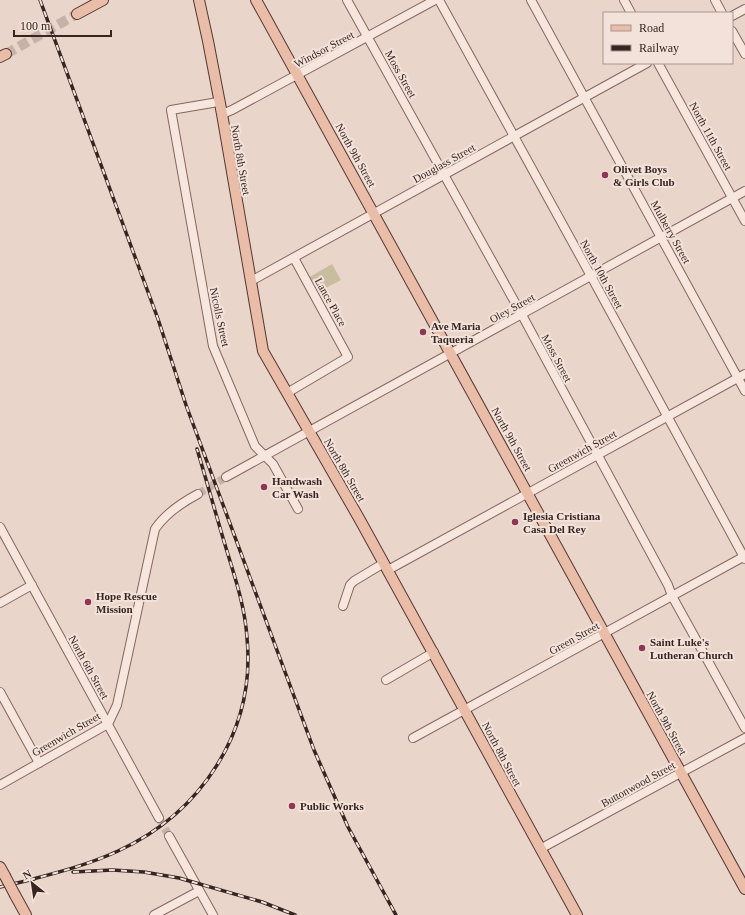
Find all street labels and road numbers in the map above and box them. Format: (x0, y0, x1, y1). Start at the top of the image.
street label: Windsor Street (292, 28, 356, 70)
street label: Moss Street (383, 48, 419, 100)
street label: North 11th Street (687, 100, 735, 172)
street label: North 9th Street (334, 121, 378, 189)
street label: North 8th Street (229, 124, 253, 196)
street label: Douglass Street (411, 141, 477, 185)
street label: Mulberry Street (649, 198, 693, 266)
street label: North 10th Street (578, 238, 626, 310)
street label: Lance Place (313, 276, 349, 328)
street label: Nicolls Street (208, 286, 232, 348)
street label: Oley Street (487, 291, 537, 325)
street label: Moss Street (539, 332, 575, 384)
street label: North 9th Street (490, 405, 534, 473)
street label: Greenwich Street (546, 427, 618, 475)
street label: North 8th Street (322, 436, 368, 504)
street label: Green Street (547, 619, 601, 657)
street label: North 6th Street (67, 633, 111, 701)
street label: North 9th Street (645, 689, 689, 757)
street label: Greenwich Street (30, 710, 102, 758)
street label: North 8th Street (480, 720, 524, 788)
street label: Buttonwood Street (599, 759, 677, 809)

